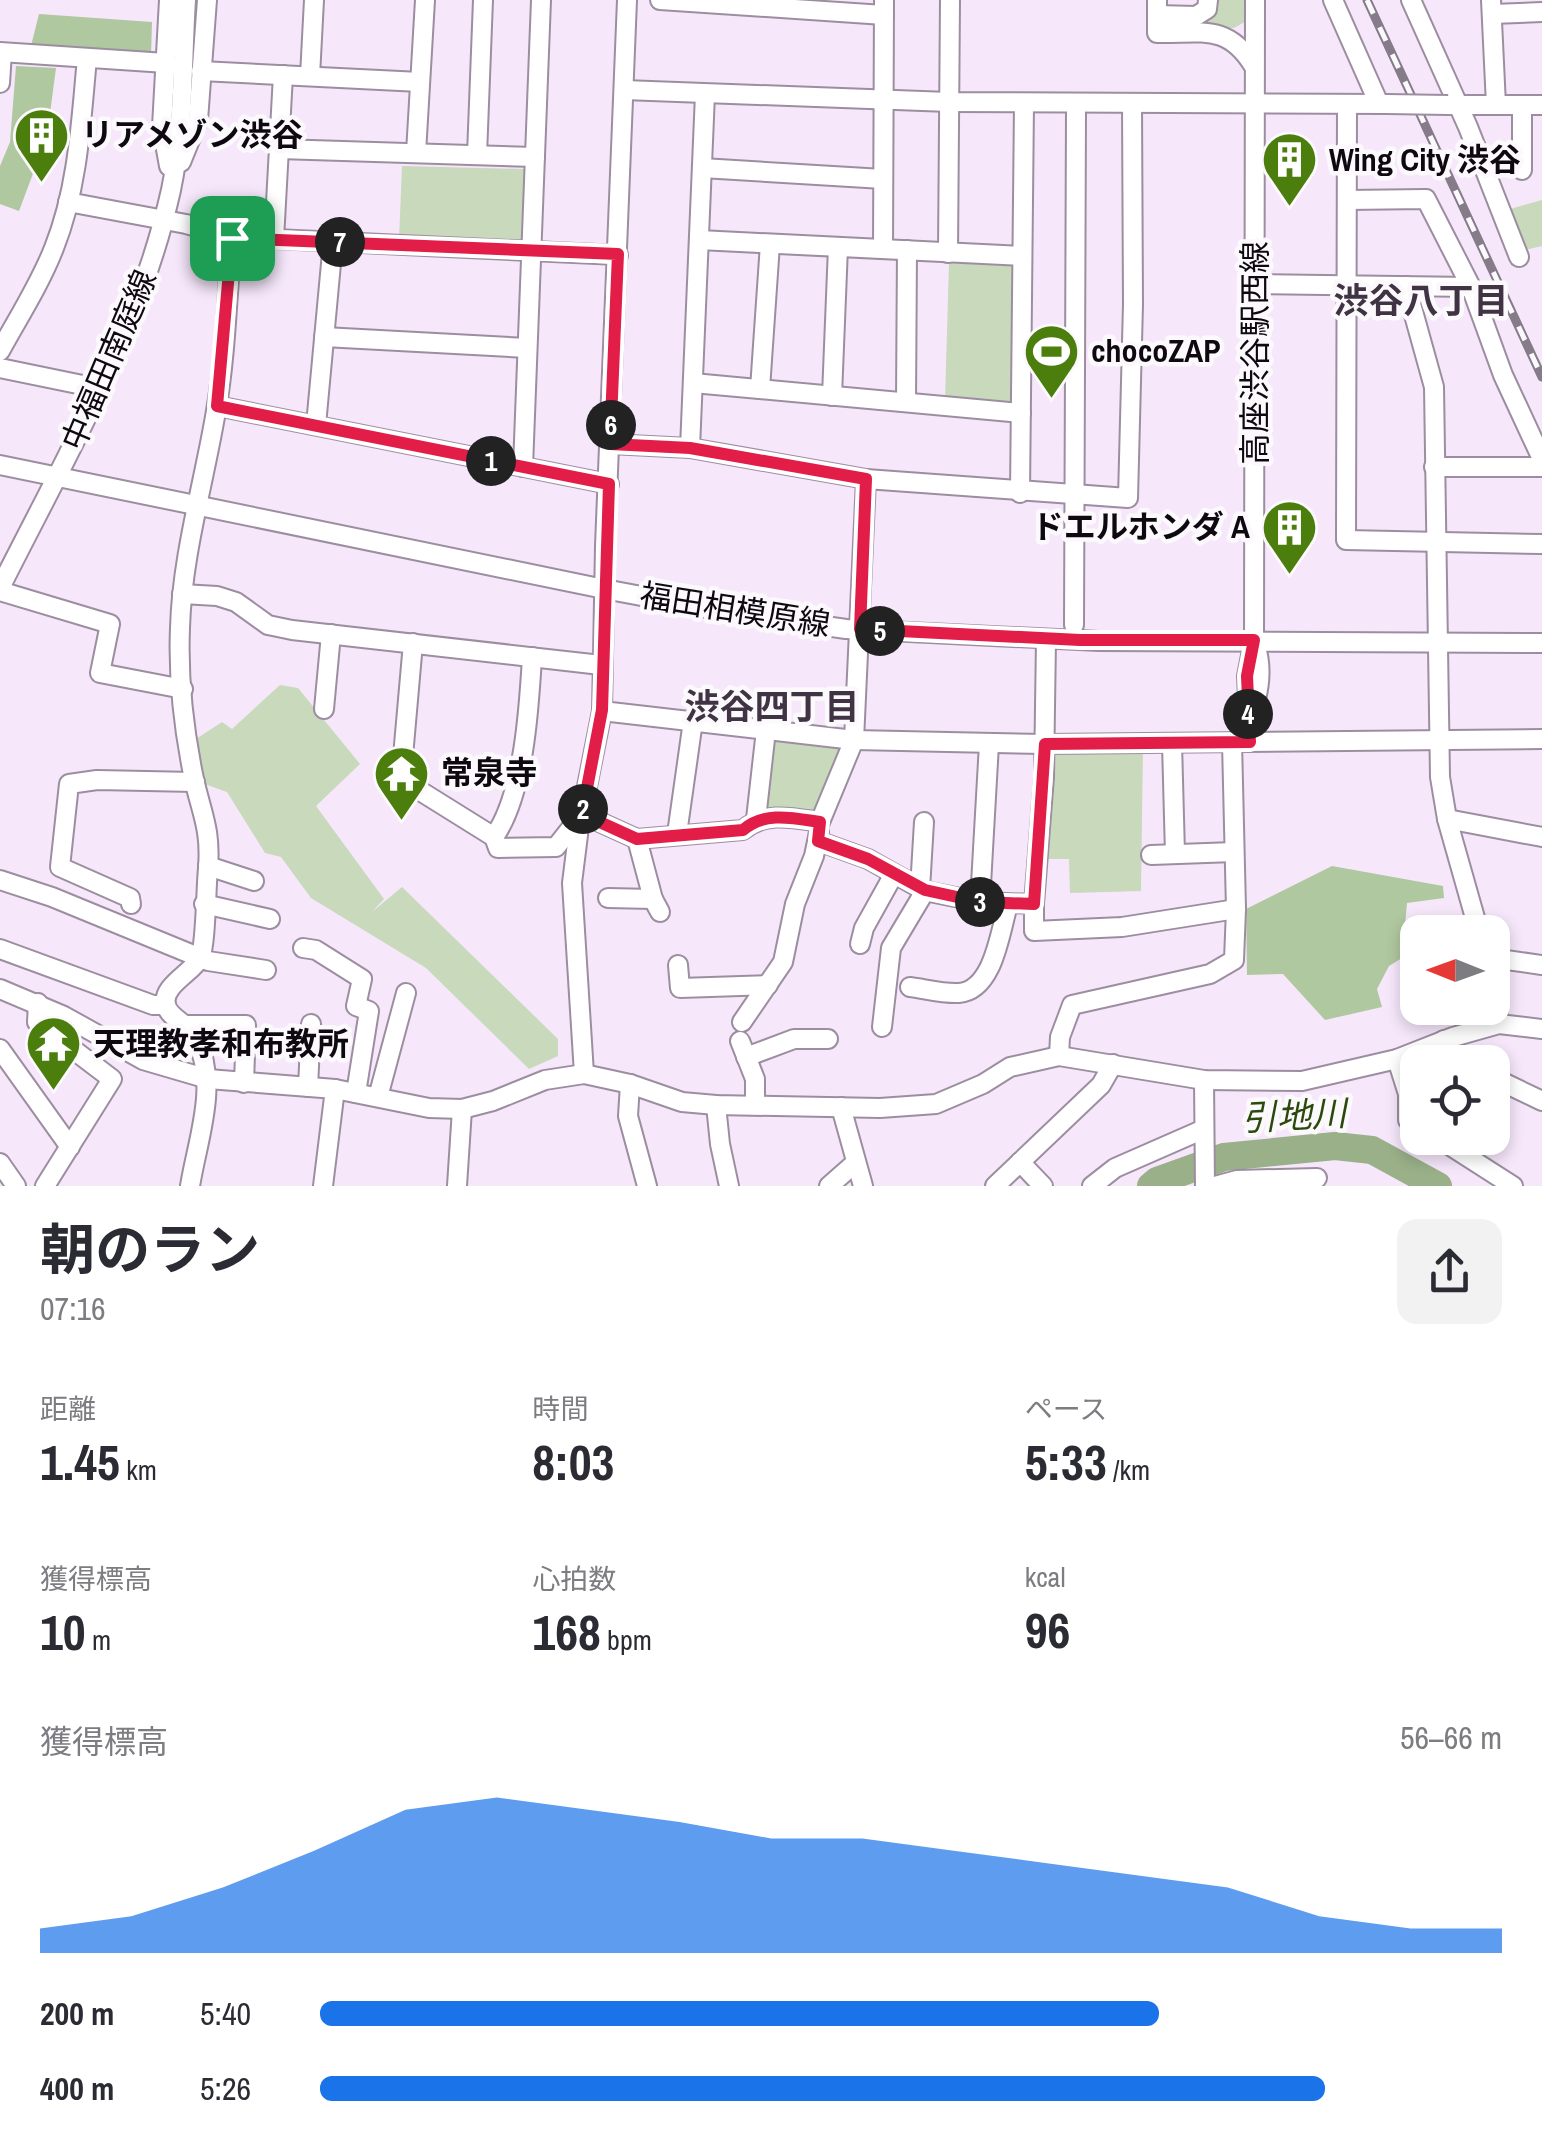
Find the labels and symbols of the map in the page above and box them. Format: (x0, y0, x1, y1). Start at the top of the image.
building icon: リアメゾン渋谷 (12, 105, 72, 184)
place label: リアメゾン渋谷 (81, 113, 303, 156)
building icon: Wing City 渋谷 (1260, 130, 1320, 209)
place label: Wing City 渋谷 (1329, 138, 1521, 181)
pin (190, 196, 275, 281)
pin: 7 (315, 217, 365, 267)
street label: 高座渋谷駅西線 (1233, 241, 1276, 465)
street label: 中福田南庭線 (51, 263, 166, 457)
district label: 渋谷八丁目 (1333, 277, 1509, 324)
sports icon: chocoZAP (1022, 321, 1082, 400)
place label: chocoZAP (1091, 329, 1221, 372)
pin: 6 (586, 400, 636, 450)
pin: 1 (466, 436, 516, 486)
building icon: ドエルホンダ A (1259, 497, 1319, 576)
place label: ドエルホンダ A (1032, 505, 1250, 548)
street label: 福田相模原線 (637, 573, 833, 646)
pin: 5 (855, 606, 905, 656)
district label: 渋谷四丁目 (684, 683, 860, 730)
pin: 4 (1223, 689, 1273, 739)
temple icon: 常泉寺 (372, 743, 432, 822)
place label: 常泉寺 (441, 751, 537, 794)
pin: 2 (558, 784, 608, 834)
pin: 3 (955, 877, 1005, 927)
north arrow (1400, 915, 1510, 1025)
temple icon: 天理教孝和布教所 (24, 1014, 84, 1093)
place label: 天理教孝和布教所 (93, 1022, 349, 1065)
water label: 引地川 (1240, 1089, 1352, 1142)

